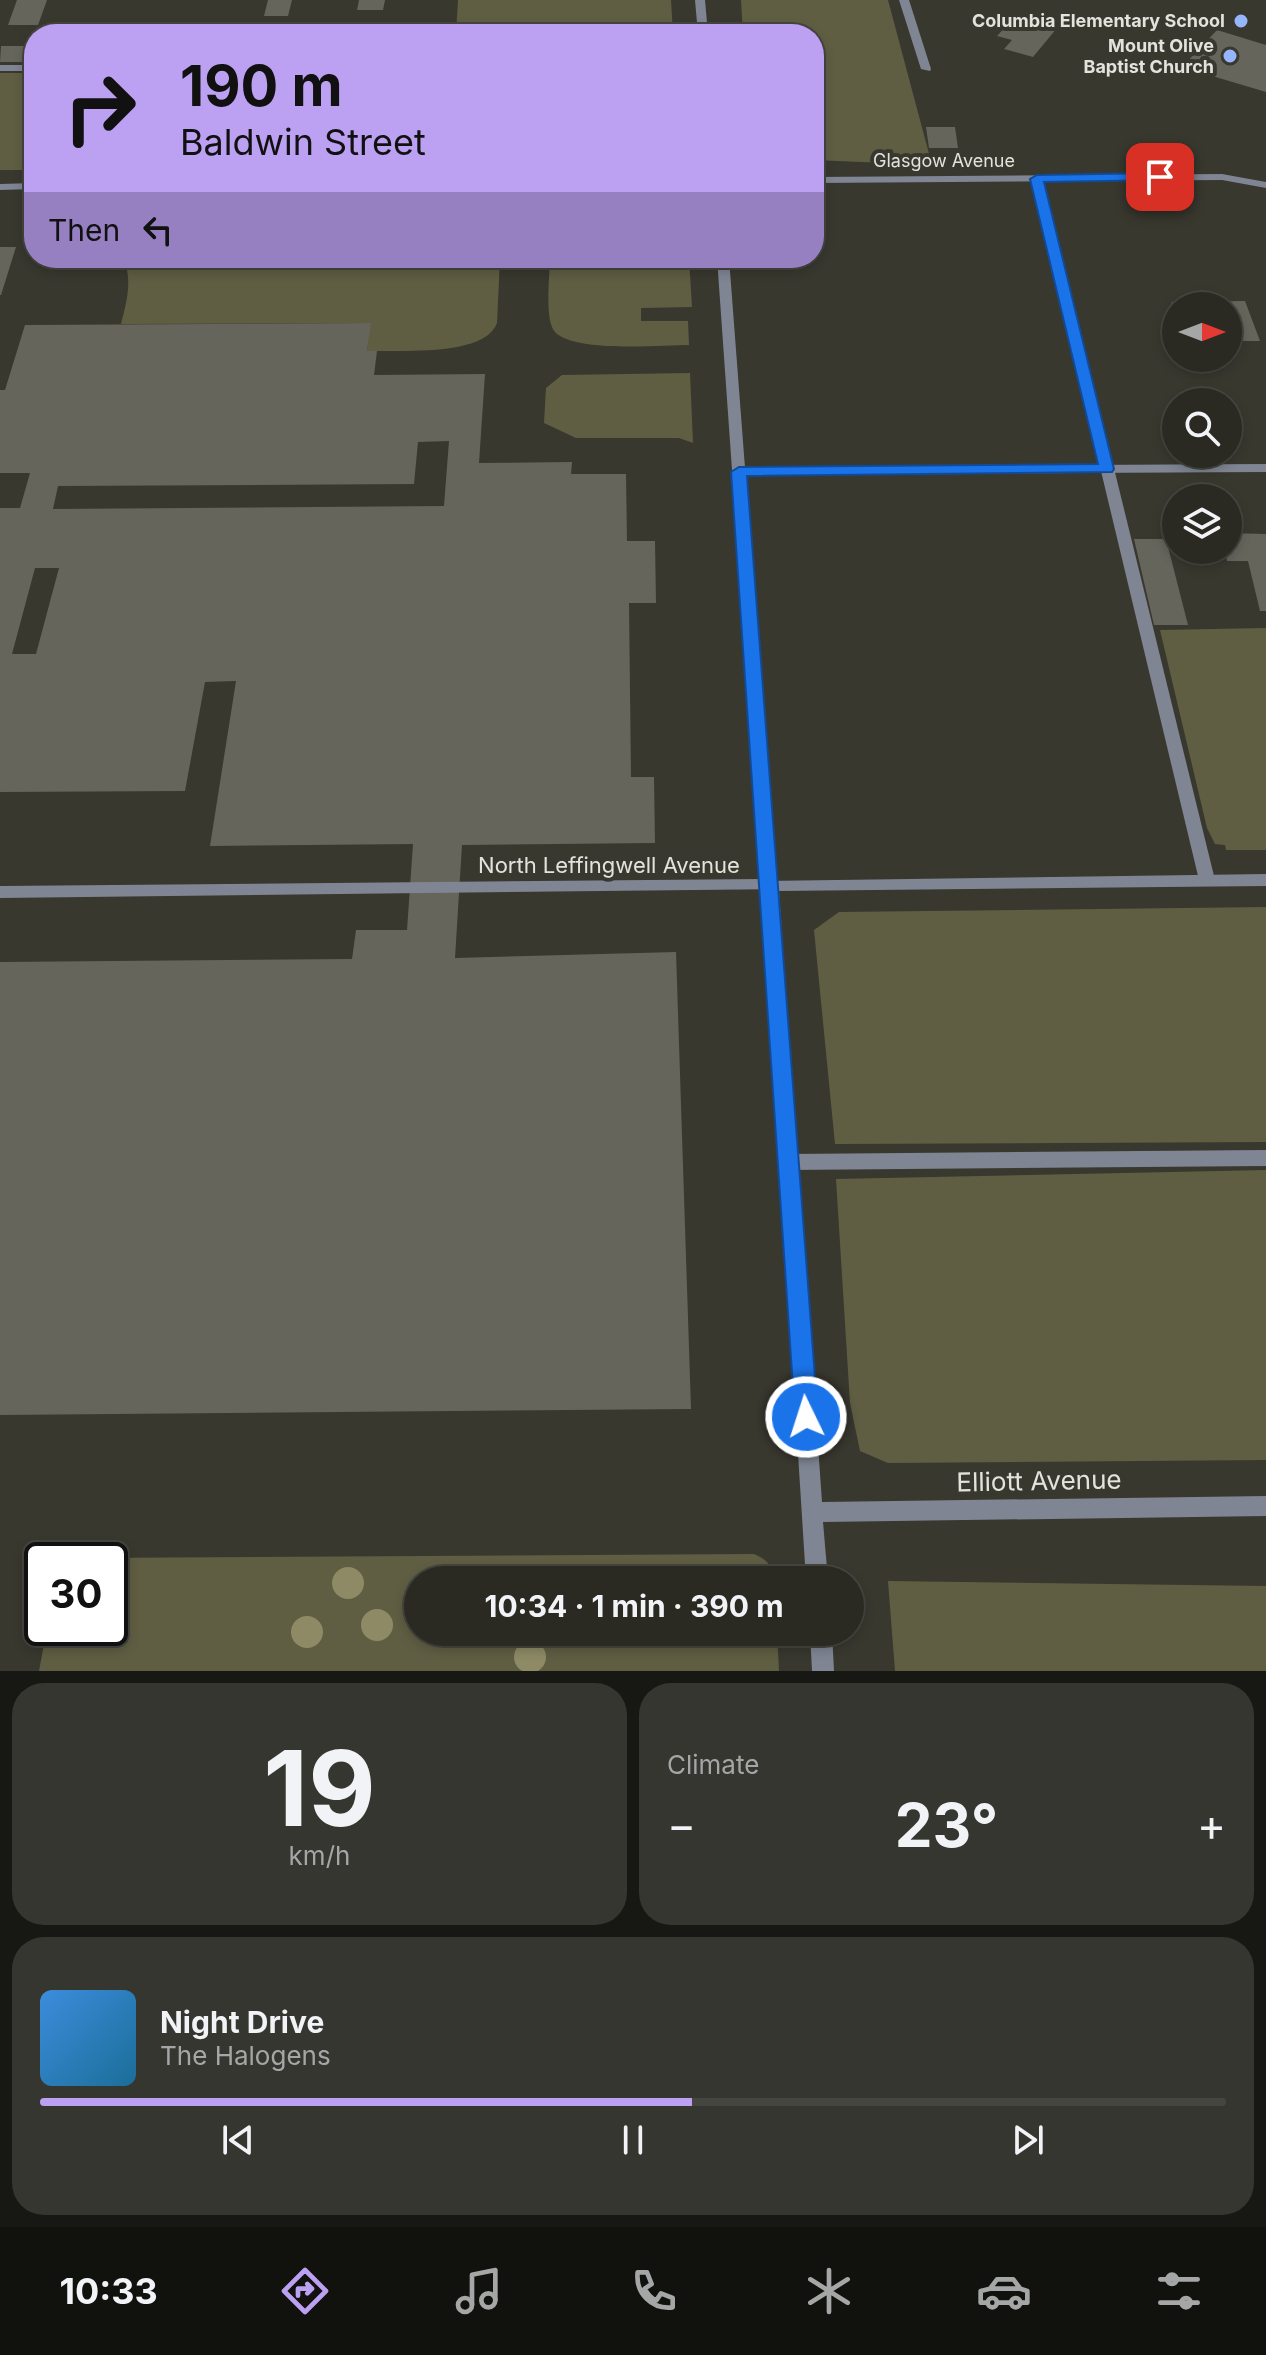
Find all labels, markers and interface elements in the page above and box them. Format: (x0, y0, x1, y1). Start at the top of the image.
place label: Columbia Elementary School (972, 10, 1225, 31)
marker: Columbia Elementary School (1232, 12, 1250, 30)
place label: Mount Olive Baptist Church (1083, 35, 1214, 77)
marker: Mount Olive Baptist Church (1221, 47, 1239, 65)
text: 190 m (180, 52, 343, 120)
icon: right (48, 56, 152, 160)
text: Baldwin Street (180, 120, 426, 164)
pin (1126, 143, 1194, 211)
street label: Glasgow Avenue (873, 150, 1015, 171)
icon: arrive (1138, 155, 1182, 199)
icon: left (136, 208, 180, 252)
text: Then (48, 212, 120, 248)
north arrow (1162, 292, 1242, 372)
map controls (1162, 292, 1242, 564)
button: search (1162, 388, 1242, 468)
button: layers (1162, 484, 1242, 564)
street label: North Leffingwell Avenue (478, 852, 740, 878)
position arrow (764, 1375, 848, 1459)
street label: Elliott Avenue (956, 1464, 1122, 1497)
speed limit sign: 30 (24, 1542, 128, 1646)
text: 10:34 · 1 min · 390 m (484, 1588, 784, 1624)
text: 19 (263, 1725, 376, 1851)
text: Climate (667, 1749, 759, 1780)
text: 23° (895, 1789, 998, 1861)
text: − (667, 1798, 696, 1852)
text: + (1197, 1798, 1226, 1852)
text: km/h (289, 1840, 350, 1871)
text: Night Drive (160, 2004, 324, 2040)
text: The Halogens (160, 2040, 331, 2071)
icon: previous (216, 2118, 260, 2162)
icon: pause (611, 2118, 655, 2162)
icon: next (1006, 2118, 1050, 2162)
icon: directions (277, 2263, 333, 2319)
icon: music (451, 2263, 507, 2319)
icon: phone (626, 2263, 682, 2319)
icon: climate (801, 2263, 857, 2319)
icon: car (976, 2263, 1032, 2319)
icon: filters (1151, 2263, 1207, 2319)
text: 10:33 (59, 2269, 158, 2313)

